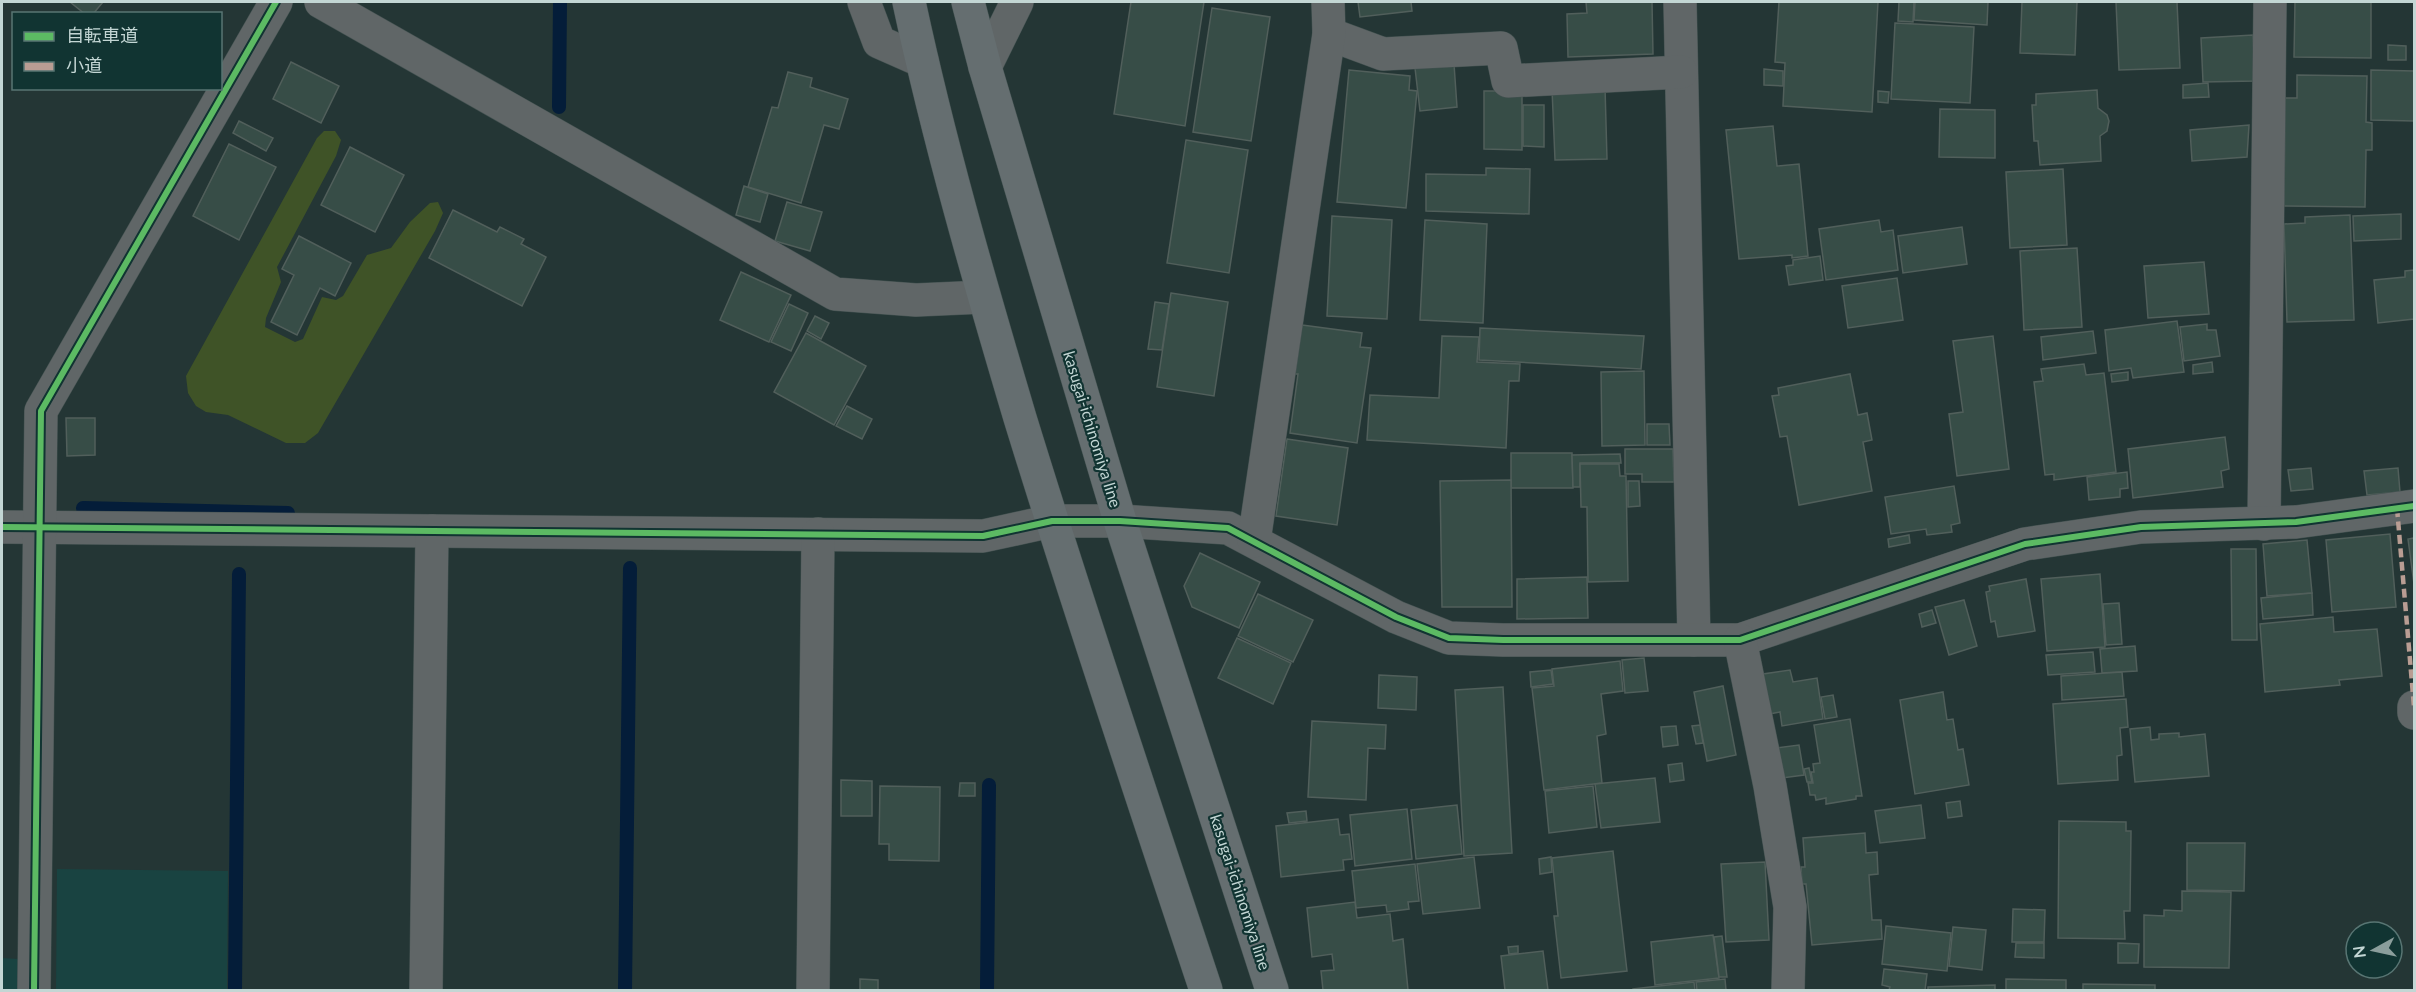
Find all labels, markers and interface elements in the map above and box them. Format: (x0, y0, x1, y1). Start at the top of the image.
legend (12, 12, 222, 90)
text: 自転車道 (66, 24, 138, 46)
text: 小道 (66, 54, 102, 76)
street label: kasugai-ichinomiya line (1060, 349, 1126, 509)
street label: kasugai-ichinomiya line (1207, 812, 1275, 972)
north arrow (2344, 920, 2404, 980)
text: N (2348, 945, 2369, 960)

